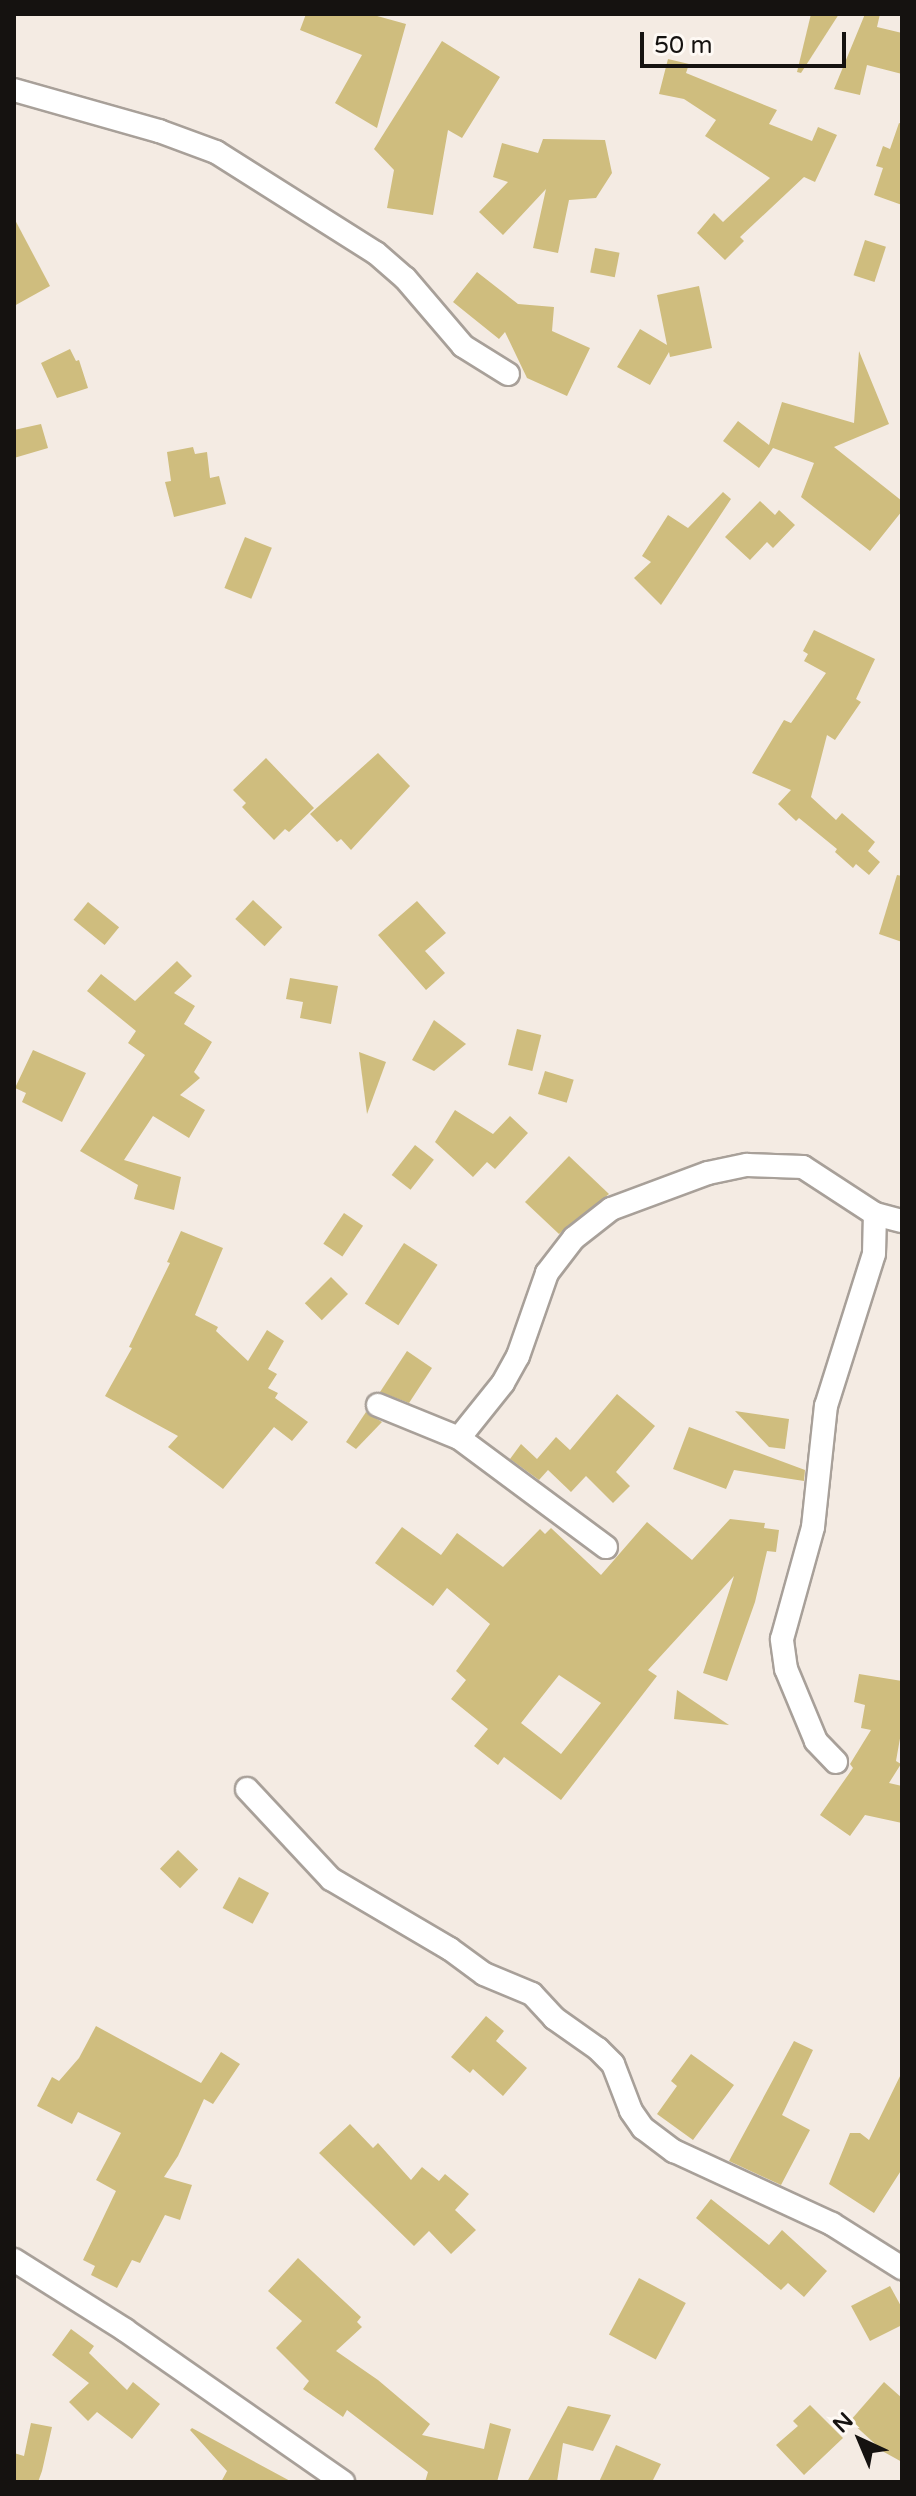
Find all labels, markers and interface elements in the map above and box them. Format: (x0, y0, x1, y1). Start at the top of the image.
scale bar (644, 16, 850, 66)
text: 50 m (654, 31, 712, 60)
north arrow (820, 2400, 900, 2480)
text: N (828, 2407, 859, 2438)

